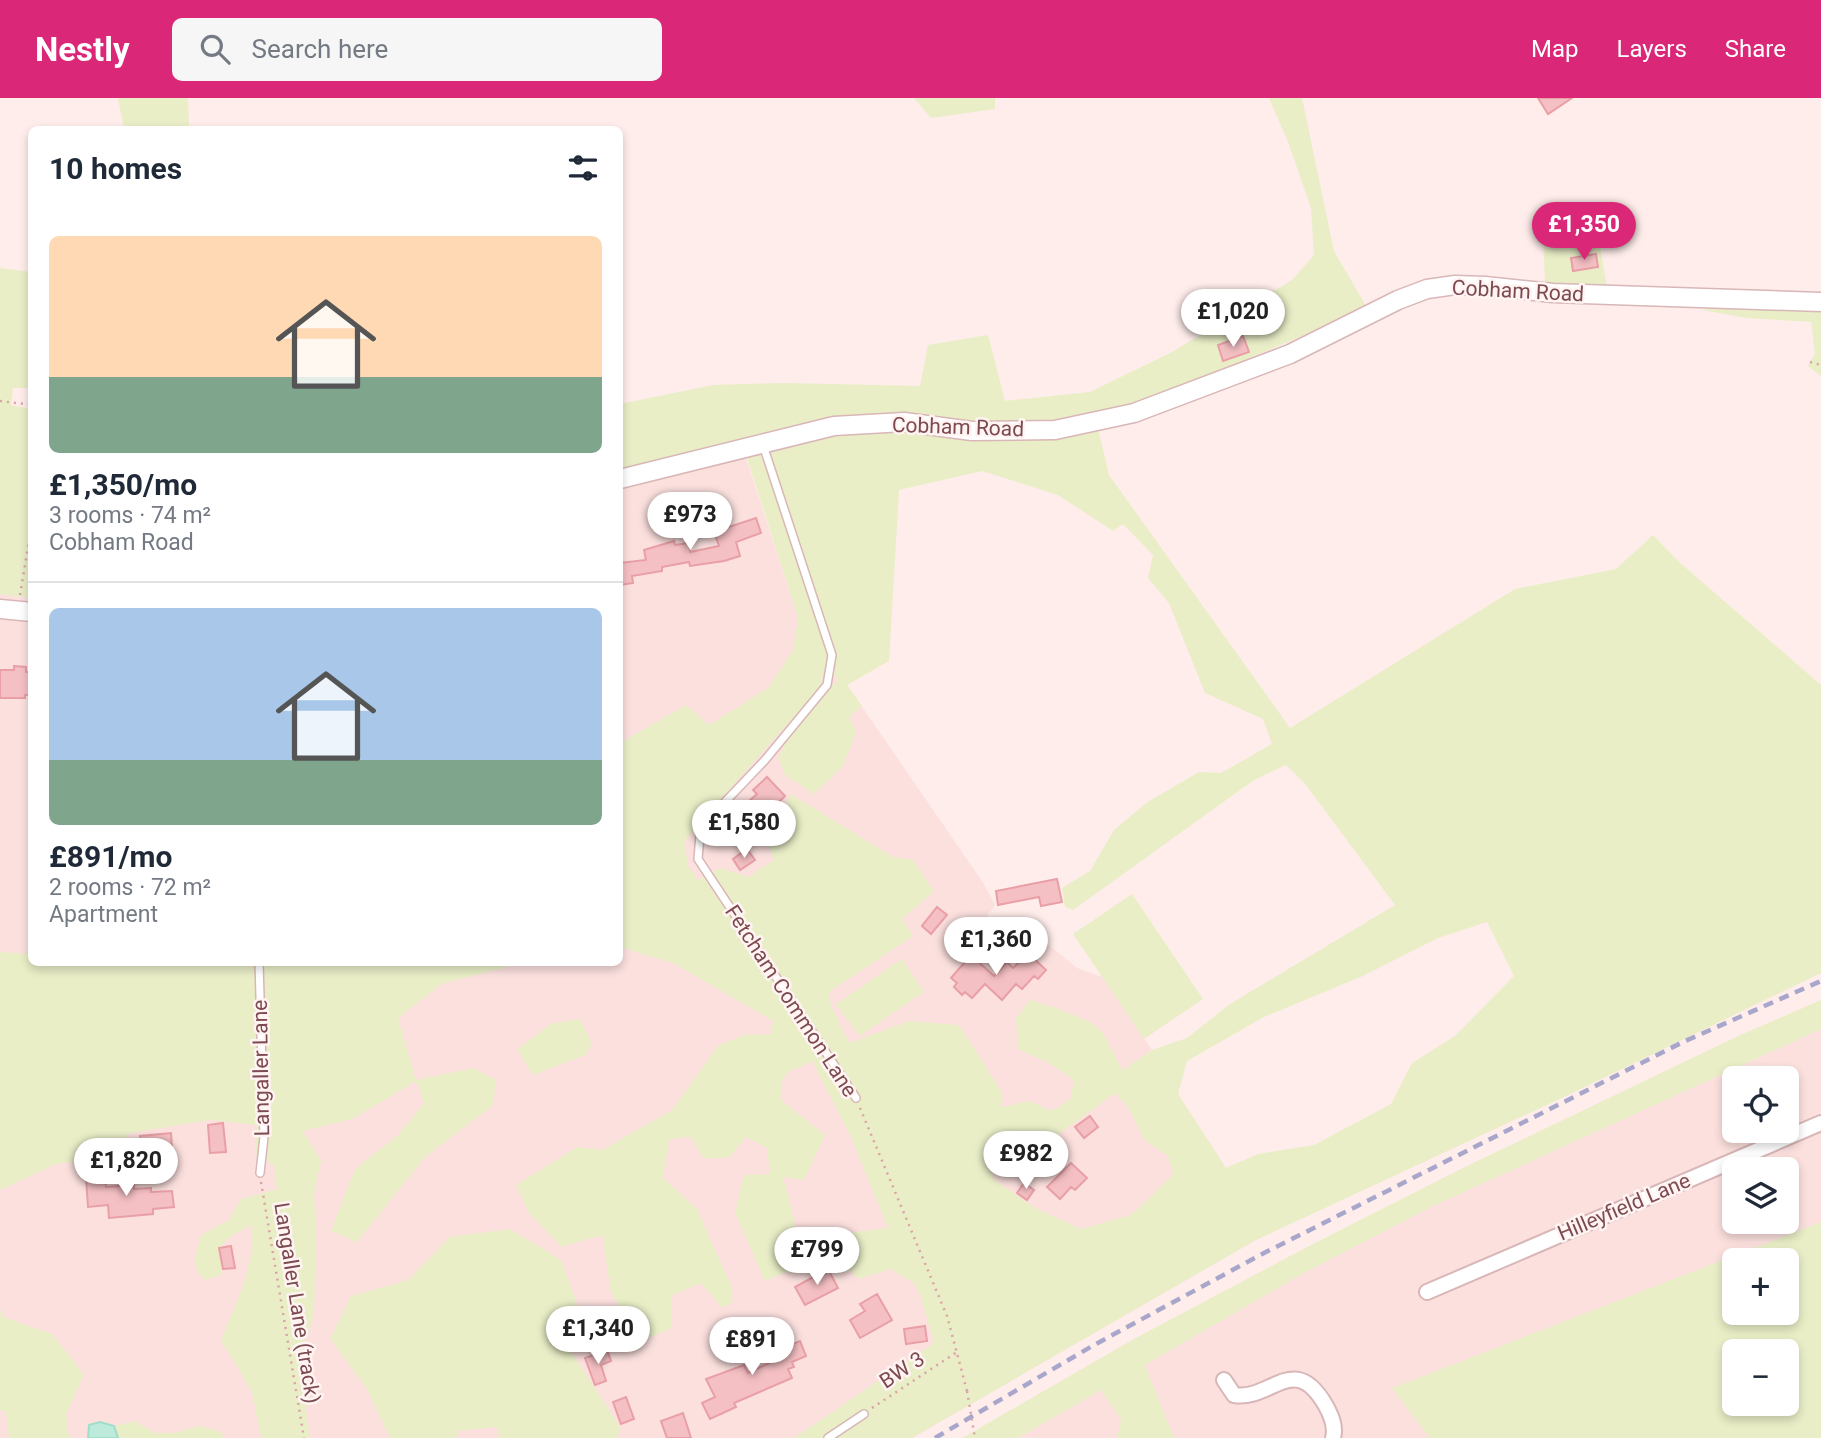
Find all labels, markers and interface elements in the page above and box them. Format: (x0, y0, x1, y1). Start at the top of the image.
search box (172, 18, 662, 81)
text: Nestly (35, 30, 130, 69)
icon: search (196, 30, 234, 68)
text: Search here (252, 34, 388, 64)
text: Map (1531, 35, 1579, 63)
text: Layers (1617, 35, 1687, 63)
text: Share (1725, 35, 1786, 63)
icon: filters (564, 149, 602, 187)
text: 10 homes (49, 151, 182, 186)
pin: £1,350 (1527, 202, 1641, 262)
text: £1,350 (1548, 211, 1620, 238)
street label: Cobham Road (1451, 276, 1585, 306)
icon: home (263, 281, 389, 407)
pin: £1,020 (1176, 289, 1290, 349)
text: £1,020 (1197, 298, 1269, 325)
street label: Cobham Road (892, 413, 1024, 441)
text: £1,350/mo (49, 467, 197, 502)
pin: £973 (649, 492, 731, 552)
text: £973 (663, 501, 717, 528)
text: 3 rooms · 74 m² (49, 502, 211, 529)
text: Cobham Road (49, 529, 194, 556)
icon: home (263, 653, 389, 779)
pin: £1,580 (687, 800, 801, 860)
text: £1,580 (708, 809, 780, 836)
text: £891/mo (49, 839, 173, 874)
text: 2 rooms · 72 m² (49, 874, 211, 901)
text: Apartment (49, 901, 158, 928)
street label: Fetcham Common Lane (720, 901, 862, 1101)
pin: £1,360 (939, 918, 1053, 977)
text: £1,360 (960, 926, 1032, 953)
street label: Langaller Lane (248, 999, 274, 1137)
map controls (1722, 1066, 1799, 1416)
button: locate (1722, 1066, 1799, 1143)
pin: £982 (985, 1132, 1067, 1191)
pin: £1,820 (69, 1138, 183, 1198)
text: £982 (999, 1140, 1053, 1167)
text: £1,820 (90, 1147, 162, 1174)
button: layers (1722, 1157, 1799, 1234)
street label: Hilleyfield Lane (1554, 1168, 1694, 1246)
street label: Langaller Lane (track) (269, 1201, 325, 1405)
pin: £799 (776, 1228, 858, 1287)
text: £799 (790, 1236, 844, 1263)
button: + (1722, 1248, 1799, 1325)
pin: £1,340 (541, 1306, 655, 1366)
text: £1,340 (562, 1315, 634, 1342)
pin: £891 (711, 1318, 793, 1377)
text: £891 (725, 1326, 779, 1353)
button: − (1722, 1339, 1799, 1416)
street label: BW 3 (875, 1347, 929, 1393)

